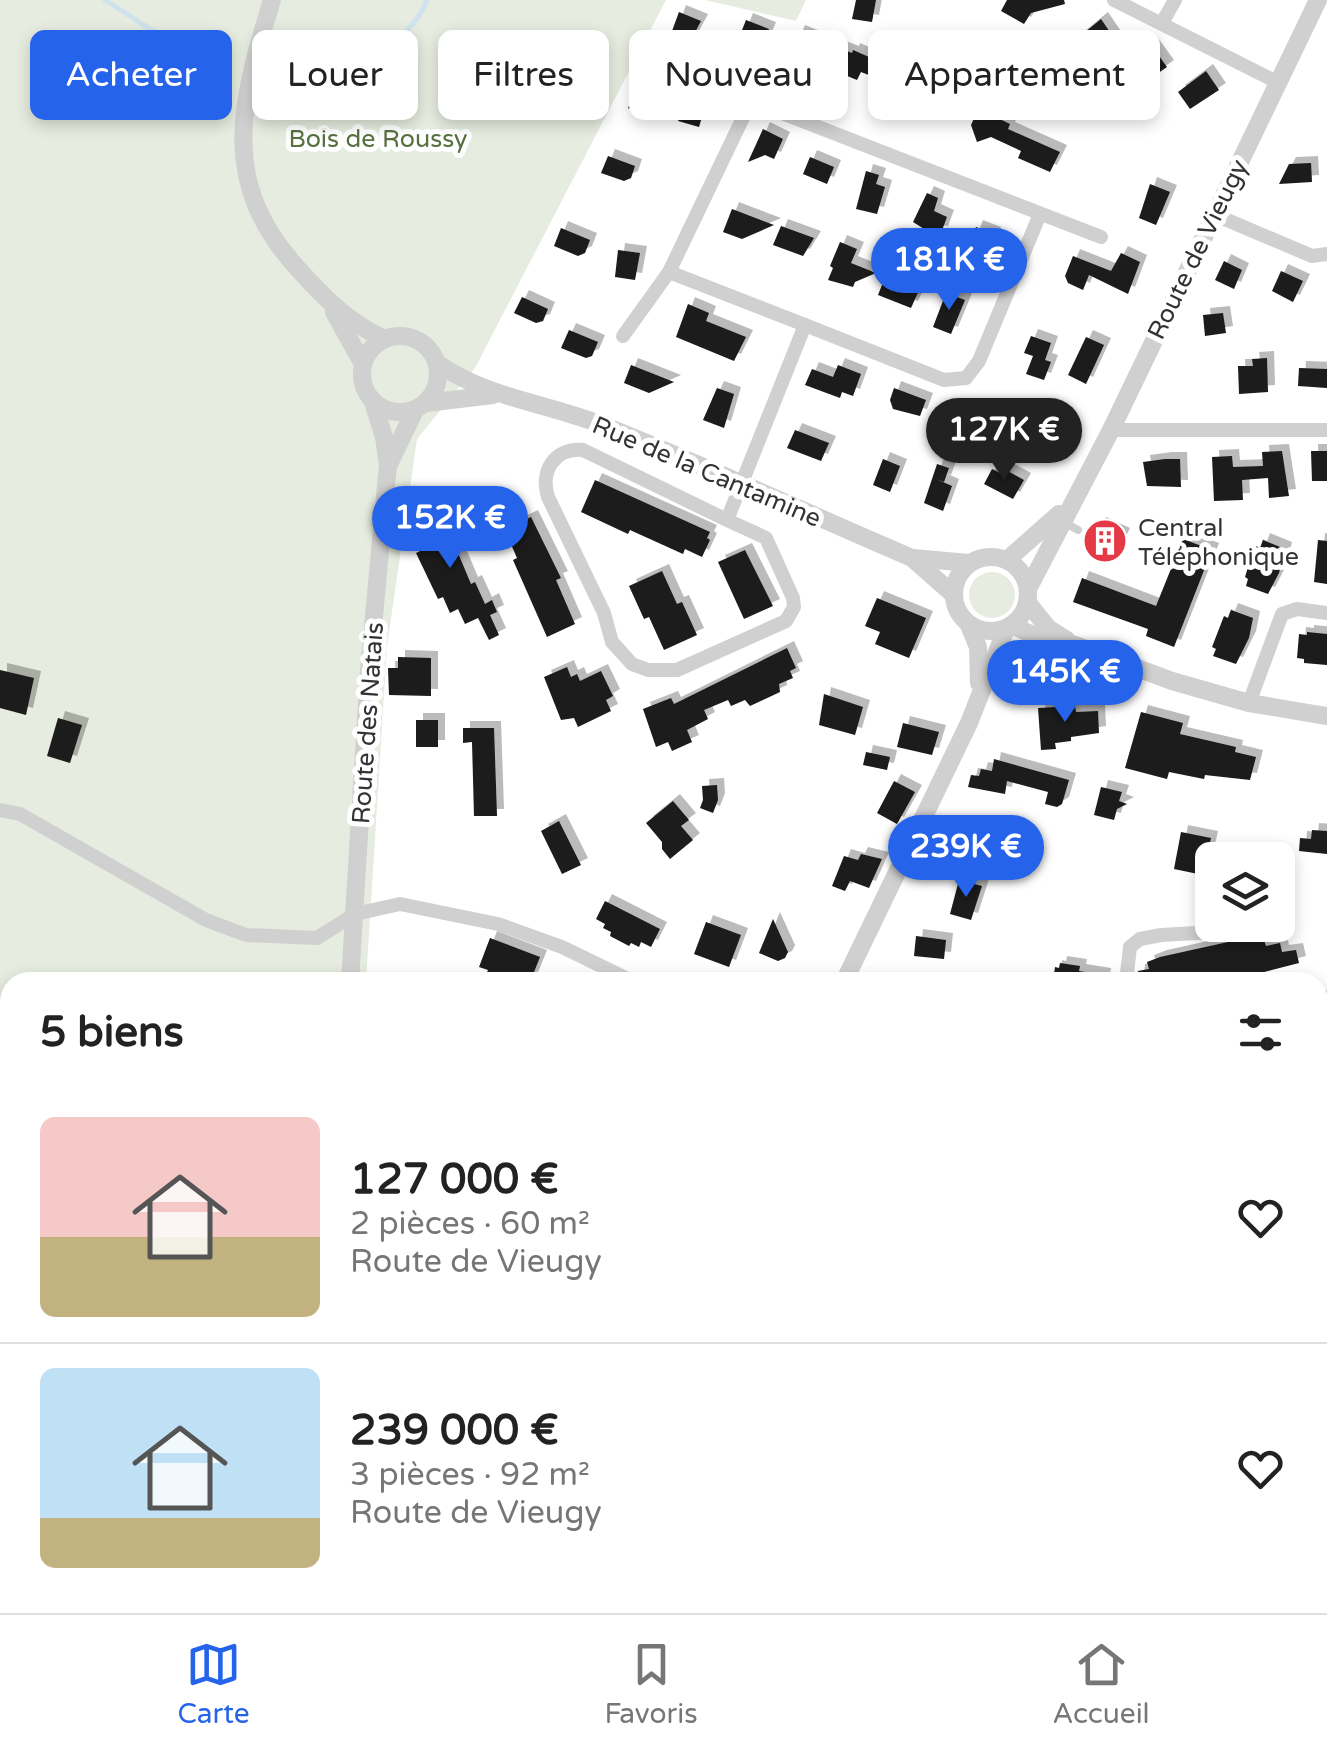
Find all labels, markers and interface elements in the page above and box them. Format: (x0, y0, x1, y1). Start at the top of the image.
chip: Acheter (30, 30, 232, 120)
chip: Louer (252, 30, 418, 120)
chip: Filtres (438, 30, 609, 120)
chip: Nouveau (629, 30, 848, 120)
chip: Appartement (868, 30, 1160, 120)
park label: Bois de Roussy (288, 124, 468, 154)
street label: Route de Vieugy (1141, 155, 1254, 344)
pin: 181K € (868, 228, 1030, 313)
text: 181K € (893, 241, 1005, 279)
pin: 127K € (923, 398, 1085, 483)
street label: Rue de la Cantamine (588, 410, 825, 534)
text: 127K € (948, 411, 1060, 449)
pin: 152K € (369, 486, 531, 571)
text: 152K € (394, 499, 506, 537)
place label: Central Téléphonique (1138, 513, 1299, 572)
building icon: Central Téléphonique (1082, 518, 1128, 564)
street label: Route des Natais (346, 621, 390, 825)
pin: 145K € (984, 640, 1146, 725)
text: 145K € (1009, 653, 1121, 691)
pin: 239K € (885, 815, 1047, 900)
text: 239K € (910, 828, 1022, 866)
map controls (1195, 842, 1295, 942)
button: layers (1195, 842, 1295, 942)
icon: filters (1233, 1005, 1288, 1060)
text: 5 biens (40, 1007, 184, 1058)
text: 127 000 € (350, 1154, 559, 1205)
icon: home (120, 1157, 240, 1277)
icon: heart (1233, 1190, 1288, 1245)
text: 2 pièces · 60 m² (350, 1205, 590, 1243)
text: Route de Vieugy (350, 1243, 602, 1281)
text: 239 000 € (350, 1405, 559, 1456)
icon: home (120, 1408, 240, 1528)
icon: heart (1233, 1441, 1288, 1496)
text: 3 pièces · 92 m² (350, 1456, 590, 1494)
text: Route de Vieugy (350, 1494, 602, 1532)
tab: Carte (177, 1637, 250, 1731)
tab: Favoris (604, 1637, 698, 1731)
tab: Accueil (1052, 1637, 1150, 1731)

